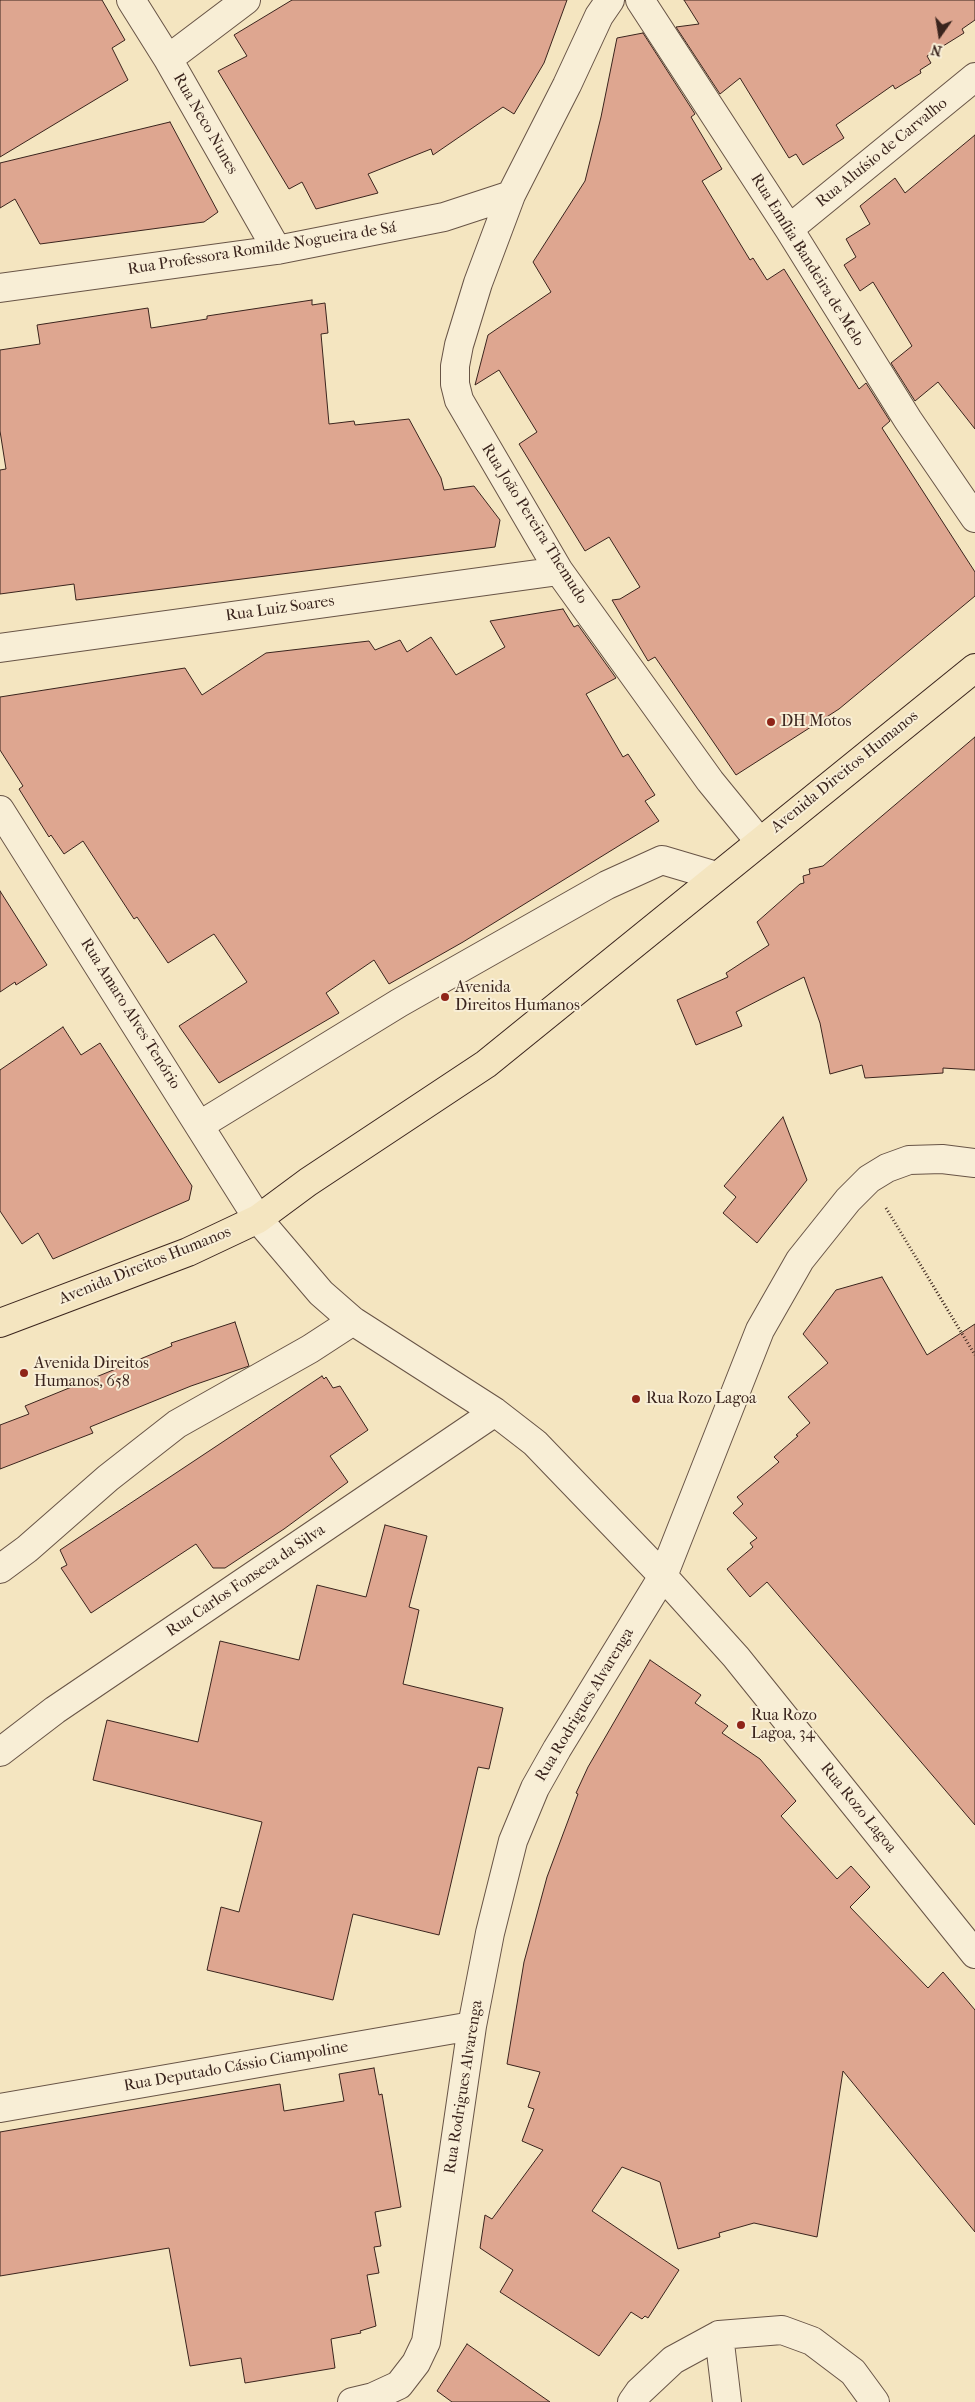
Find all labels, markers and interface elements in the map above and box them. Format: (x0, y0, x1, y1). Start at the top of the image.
north arrow (915, 10, 965, 60)
text: N (929, 41, 944, 60)
street label: Rua Neco Nunes (168, 70, 242, 178)
street label: Rua Aluísio de Carvalho (812, 94, 952, 212)
street label: Rua Emília Bandeira de Melo (746, 170, 868, 350)
street label: Rua Professora Romilde Nogueira de Sá (126, 218, 398, 280)
street label: Rua João Pereira Themudo (477, 440, 591, 608)
street label: Rua Luiz Soares (224, 592, 336, 626)
street label: Avenida Direitos Humanos (767, 707, 923, 837)
place label: DH Motos (781, 712, 851, 732)
marker: DH Motos (765, 716, 777, 728)
street label: Rua Amaro Alves Tenório (76, 935, 184, 1093)
place label: Avenida Direitos Humanos (455, 978, 580, 1016)
marker: Avenida Direitos Humanos (439, 991, 451, 1003)
street label: Avenida Direitos Humanos (56, 1223, 234, 1309)
place label: Avenida Direitos Humanos, 658 (34, 1354, 149, 1392)
marker: Avenida Direitos Humanos, 658 (18, 1367, 30, 1379)
place label: Rua Rozo Lagoa (646, 1389, 756, 1409)
marker: Rua Rozo Lagoa (630, 1393, 642, 1405)
street label: Rua Carlos Fonseca da Silva (163, 1521, 329, 1641)
street label: Rua Rodrigues Alvarenga (532, 1625, 638, 1785)
place label: Rua Rozo Lagoa, 34 (751, 1706, 817, 1744)
marker: Rua Rozo Lagoa, 34 (735, 1719, 747, 1731)
street label: Rua Rozo Lagoa (816, 1759, 900, 1857)
street label: Rua Rodrigues Alvarenga (441, 1999, 487, 2175)
street label: Rua Deputado Cássio Ciampoline (122, 2038, 350, 2096)

